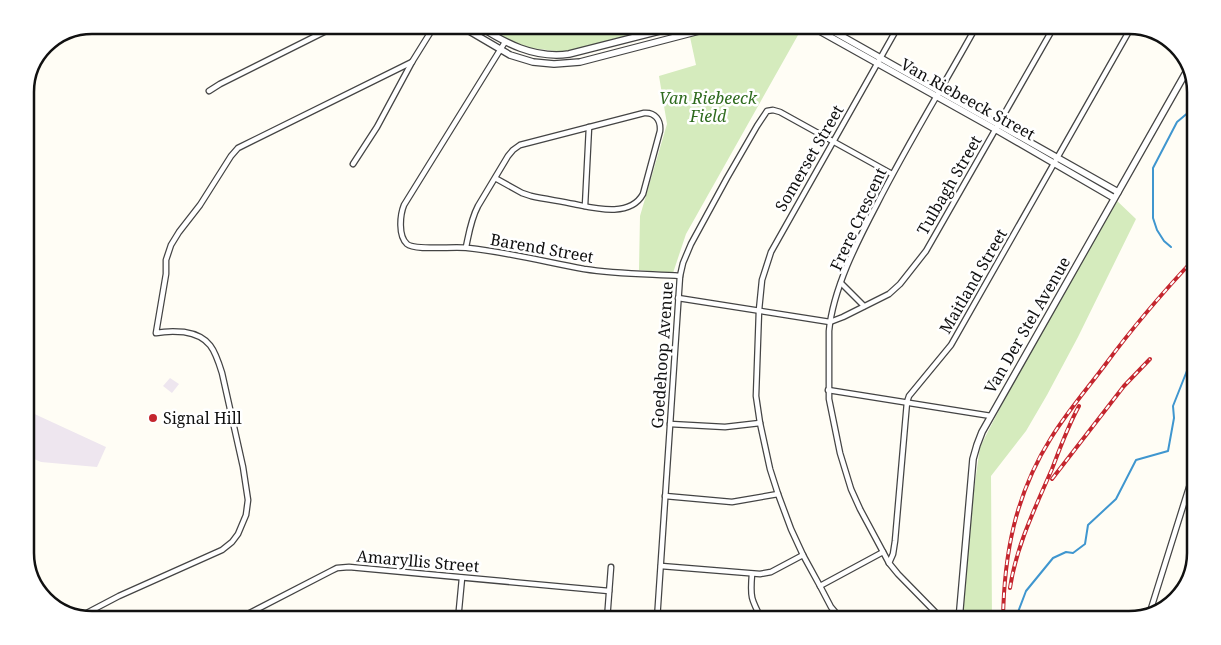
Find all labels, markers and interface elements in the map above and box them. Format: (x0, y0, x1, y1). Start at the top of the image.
street label: Van Riebeeck Street (897, 53, 1039, 145)
park label: Van Riebeeck Field (659, 87, 758, 127)
street label: Somerset Street (770, 101, 849, 215)
street label: Tulbagh Street (912, 131, 987, 239)
street label: Frere Crescent (825, 164, 892, 274)
street label: Maitland Street (934, 224, 1012, 337)
street label: Barend Street (489, 228, 596, 268)
street label: Van Der Stel Avenue (979, 253, 1075, 397)
street label: Goedehoop Avenue (646, 281, 678, 429)
place label: Signal Hill (163, 407, 242, 429)
marker: Signal Hill (147, 412, 159, 424)
street label: Amaryllis Street (356, 545, 481, 577)

